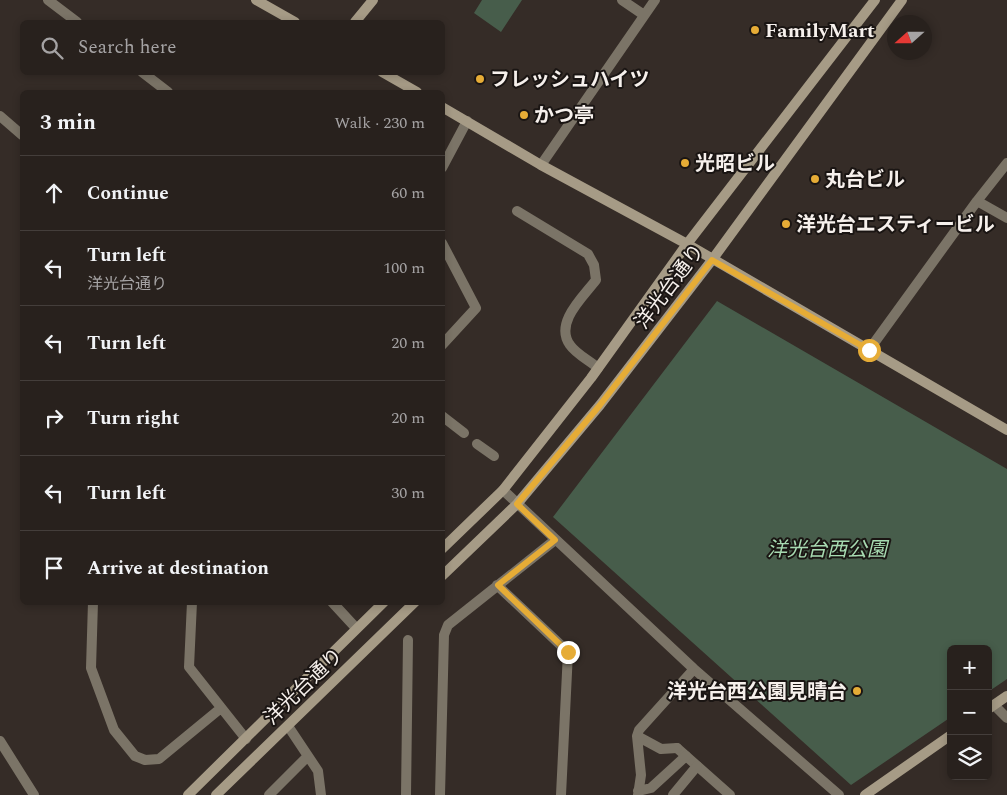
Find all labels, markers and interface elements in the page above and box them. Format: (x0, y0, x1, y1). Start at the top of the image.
north arrow (887, 15, 932, 60)
place label: FamilyMart (765, 16, 875, 46)
search box (20, 20, 445, 75)
marker: FamilyMart (749, 24, 761, 36)
text: Search here (78, 33, 177, 62)
icon: search (38, 34, 66, 62)
place label: フレッシュハイツ (490, 65, 650, 95)
marker: フレッシュハイツ (474, 73, 486, 85)
place label: かつ亭 (534, 101, 594, 131)
text: 3 min (40, 107, 96, 139)
marker: かつ亭 (518, 109, 530, 121)
text: Walk · 230 m (334, 111, 425, 135)
place label: 光昭ビル (695, 149, 775, 179)
marker: 光昭ビル (679, 157, 691, 169)
place label: 丸台ビル (825, 165, 905, 195)
marker: 丸台ビル (809, 173, 821, 185)
icon: ahead (40, 179, 68, 207)
text: Continue (87, 179, 169, 208)
text: 60 m (391, 181, 425, 205)
place label: 洋光台エスティービル (796, 210, 995, 240)
marker: 洋光台エスティービル (780, 218, 792, 230)
street label: 洋光台通り (628, 238, 712, 336)
text: Turn left (87, 241, 166, 270)
icon: left (40, 254, 68, 282)
text: 100 m (383, 256, 425, 280)
text: 洋光台通り (87, 272, 167, 296)
icon: left (40, 329, 68, 357)
text: Turn left (87, 329, 166, 358)
text: 20 m (391, 331, 425, 355)
route start (858, 339, 881, 362)
icon: right (40, 404, 68, 432)
text: Turn right (87, 404, 180, 433)
text: 20 m (391, 406, 425, 430)
icon: left (40, 479, 68, 507)
text: Turn left (87, 479, 166, 508)
text: 30 m (391, 481, 425, 505)
park label: 洋光台西公園 (767, 535, 890, 565)
icon: arrive (40, 554, 68, 582)
text: Arrive at destination (87, 554, 269, 583)
street label: 洋光台通り (257, 641, 350, 732)
route end (557, 641, 580, 664)
map controls (947, 645, 992, 780)
button: + (947, 645, 992, 690)
place label: 洋光台西公園見晴台 (667, 677, 847, 707)
marker: 洋光台西公園見晴台 (851, 685, 863, 697)
button: − (947, 690, 992, 735)
button: layers (947, 735, 992, 780)

